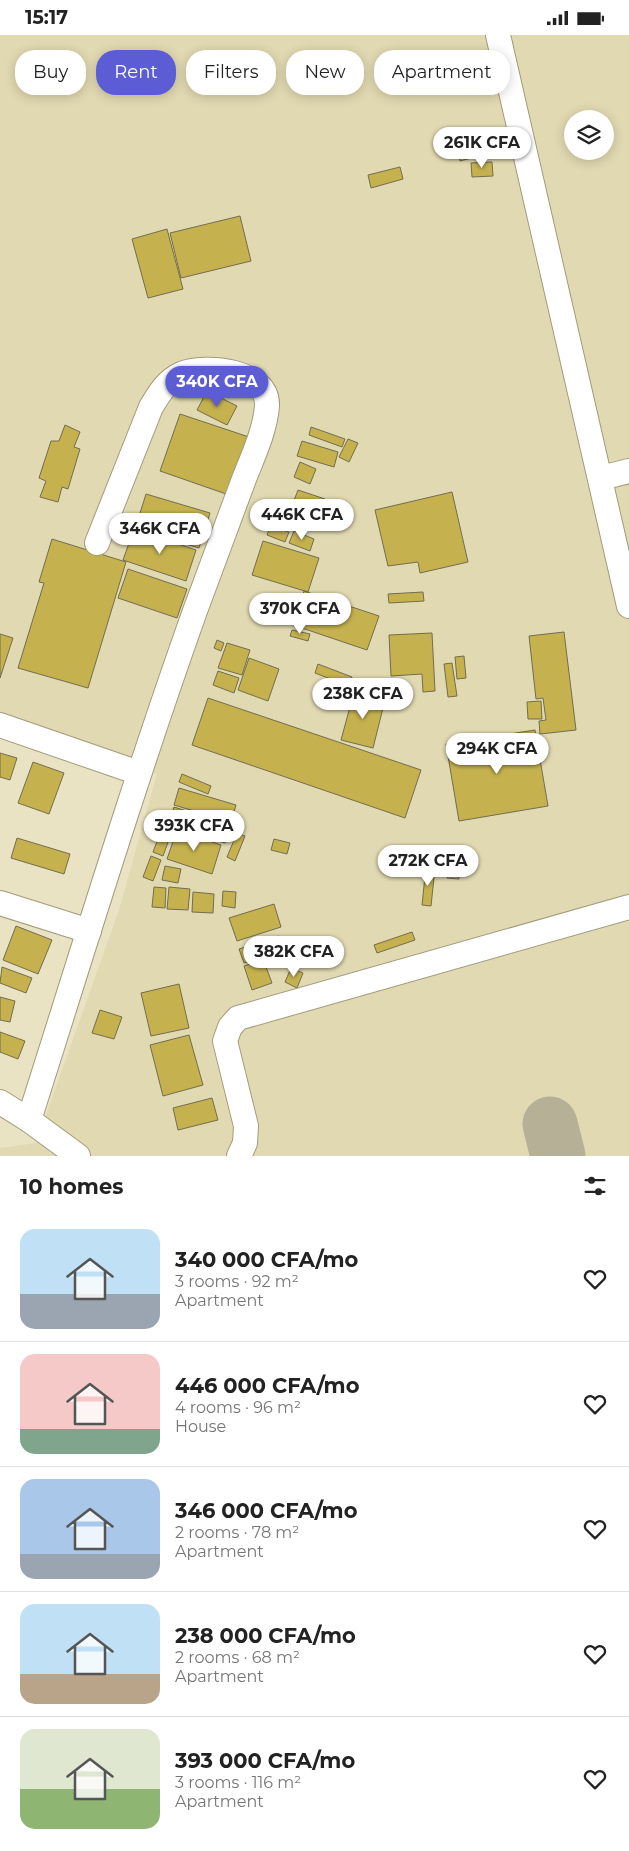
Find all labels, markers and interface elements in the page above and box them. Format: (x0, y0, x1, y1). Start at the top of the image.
text: 15:17 (25, 6, 68, 29)
chip: Buy (15, 50, 86, 95)
chip: Rent (96, 50, 176, 95)
chip: Filters (186, 50, 276, 95)
chip: New (286, 50, 364, 95)
chip: Apartment (374, 50, 510, 95)
map controls (564, 110, 614, 160)
button: layers (564, 110, 614, 160)
pin: 261K CFA (430, 127, 534, 169)
text: 261K CFA (444, 133, 520, 152)
pin: 340K CFA (165, 365, 269, 408)
text: 340K CFA (176, 372, 258, 391)
pin: 446K CFA (250, 499, 354, 541)
text: 446K CFA (261, 505, 343, 524)
pin: 346K CFA (108, 513, 212, 555)
text: 346K CFA (120, 519, 200, 538)
pin: 370K CFA (248, 593, 352, 635)
text: 370K CFA (260, 599, 340, 618)
pin: 238K CFA (311, 677, 415, 720)
text: 238K CFA (323, 684, 403, 703)
pin: 294K CFA (445, 733, 549, 775)
text: 294K CFA (457, 739, 537, 758)
pin: 393K CFA (142, 809, 246, 852)
text: 393K CFA (155, 816, 233, 835)
pin: 272K CFA (376, 845, 480, 887)
text: 272K CFA (389, 851, 467, 870)
pin: 382K CFA (242, 935, 346, 978)
text: 382K CFA (254, 942, 334, 961)
icon: filters (581, 1172, 609, 1200)
text: 10 homes (20, 1174, 123, 1199)
text: 340 000 CFA/mo (175, 1247, 358, 1272)
icon: home (60, 1249, 120, 1309)
icon: heart (581, 1265, 609, 1293)
text: 3 rooms · 92 m² (175, 1272, 299, 1291)
text: Apartment (175, 1291, 264, 1310)
text: 446 000 CFA/mo (175, 1373, 359, 1398)
icon: home (60, 1374, 120, 1434)
icon: heart (581, 1390, 609, 1418)
text: 4 rooms · 96 m² (175, 1398, 301, 1417)
text: House (175, 1417, 226, 1436)
text: 346 000 CFA/mo (175, 1498, 357, 1523)
icon: home (60, 1499, 120, 1559)
icon: heart (581, 1515, 609, 1543)
text: 2 rooms · 78 m² (175, 1523, 299, 1542)
text: Apartment (175, 1542, 264, 1561)
text: 238 000 CFA/mo (175, 1623, 356, 1648)
icon: home (60, 1624, 120, 1684)
icon: heart (581, 1640, 609, 1668)
text: 2 rooms · 68 m² (175, 1648, 300, 1667)
text: Apartment (175, 1667, 264, 1686)
text: 393 000 CFA/mo (175, 1748, 355, 1773)
icon: home (60, 1749, 120, 1809)
icon: heart (581, 1765, 609, 1793)
text: 3 rooms · 116 m² (175, 1773, 301, 1792)
text: Apartment (175, 1792, 264, 1811)

